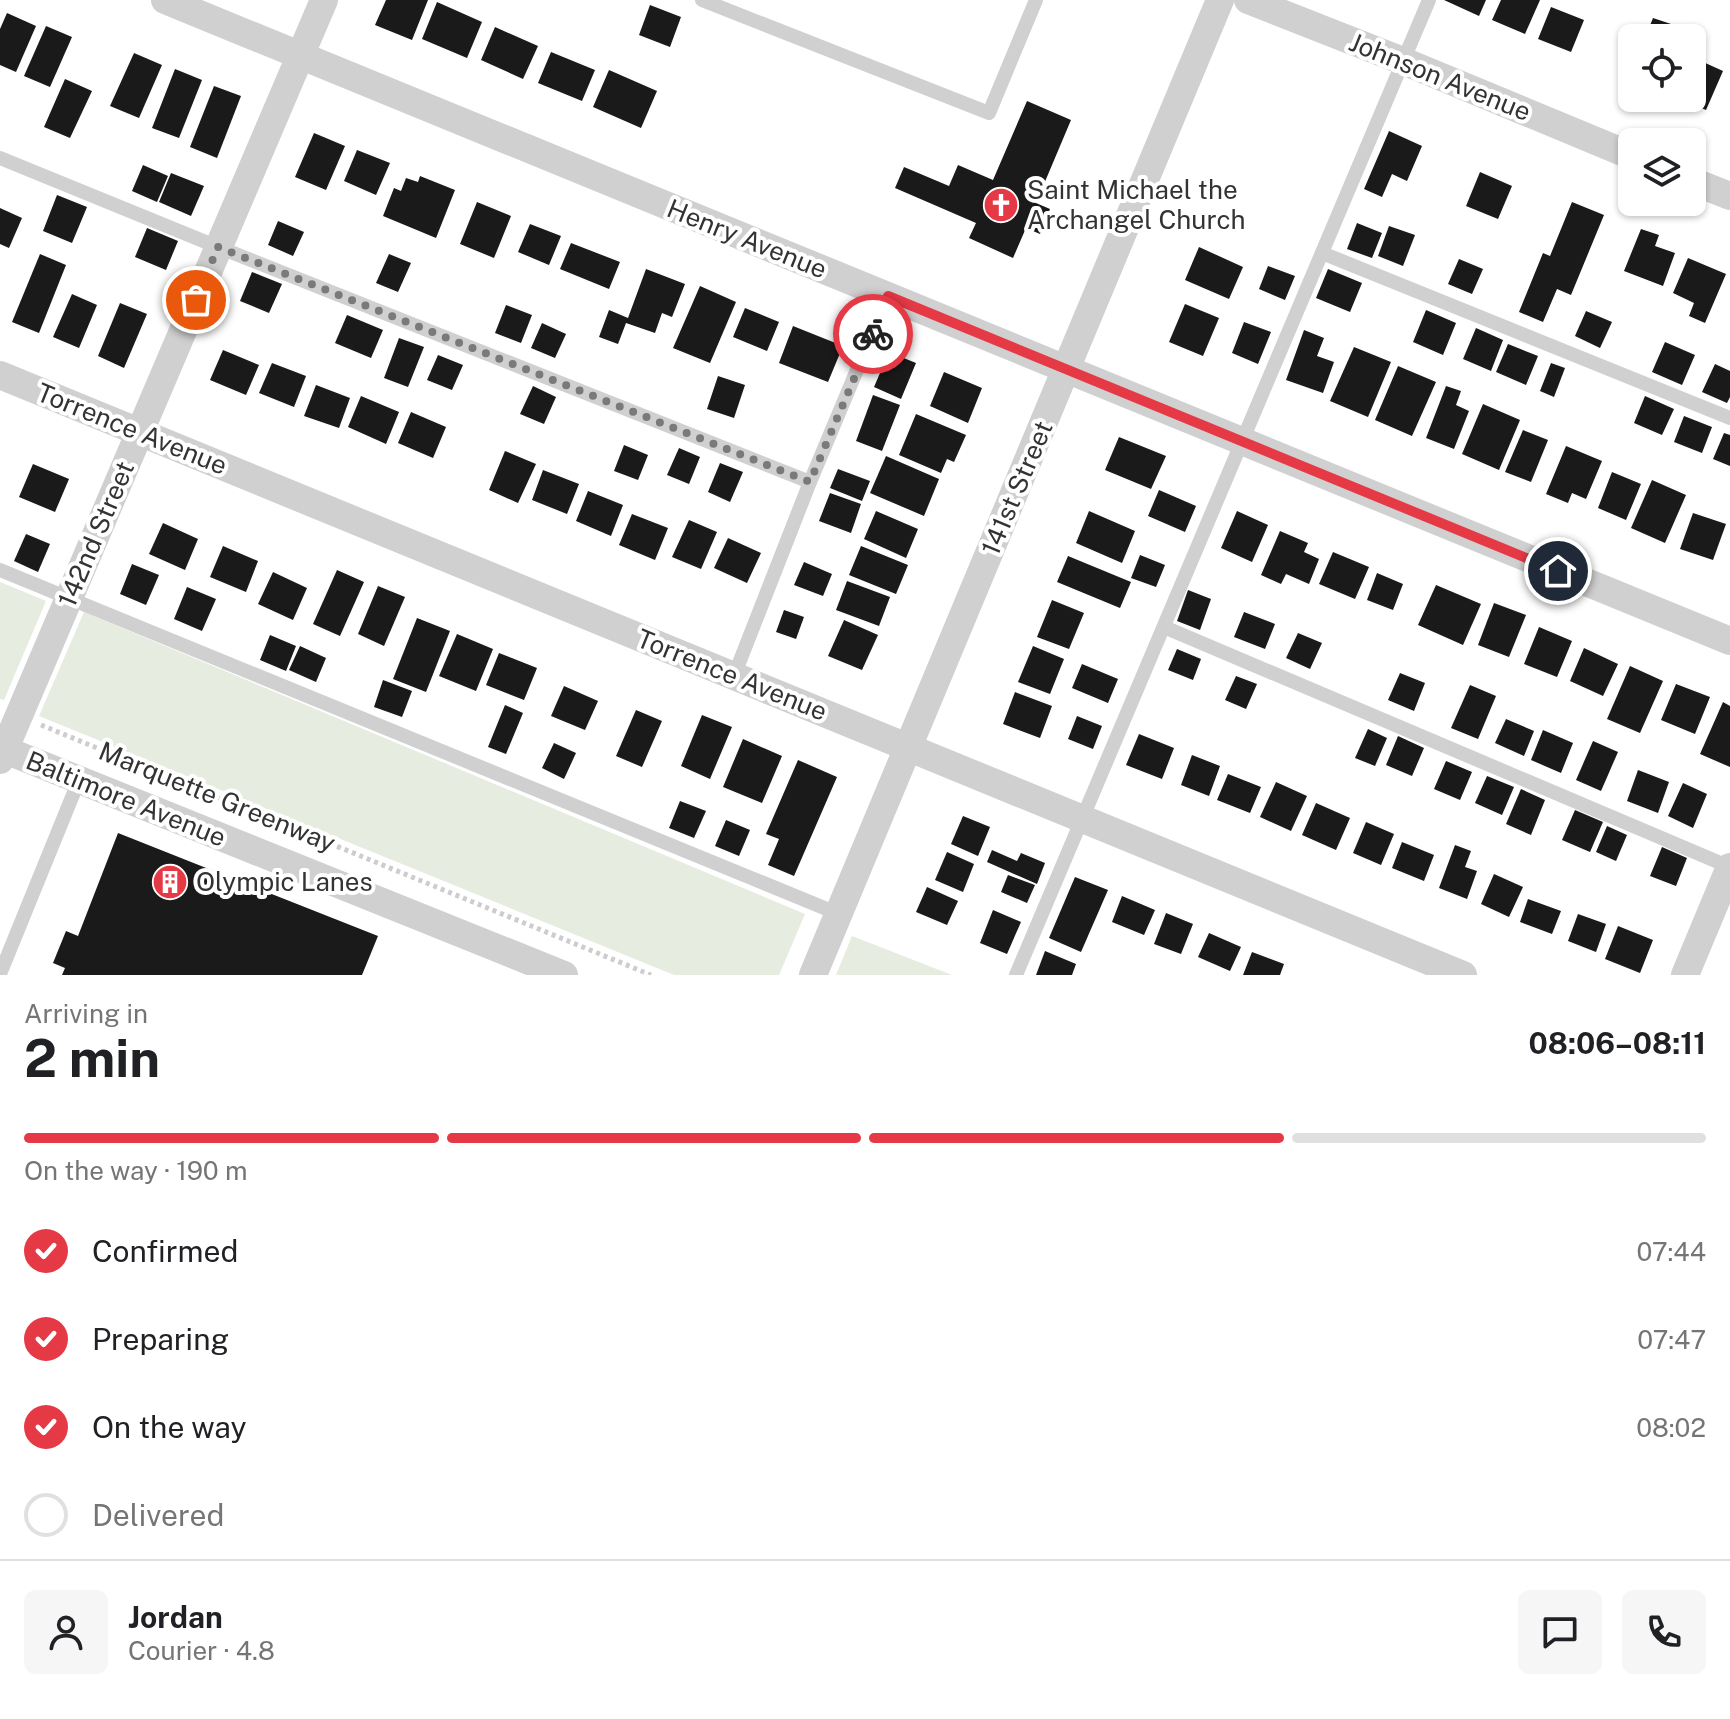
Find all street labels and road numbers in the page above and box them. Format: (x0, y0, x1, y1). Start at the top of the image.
street label: Johnson Avenue (1345, 26, 1536, 127)
street label: Henry Avenue (663, 192, 832, 285)
street label: Torrence Avenue (33, 376, 232, 481)
street label: 141st Street (974, 416, 1059, 560)
street label: 142nd Street (51, 456, 140, 611)
street label: Torrence Avenue (633, 622, 832, 727)
street label: Marquette Greenway (94, 735, 340, 858)
street label: Baltimore Avenue (22, 744, 231, 853)

